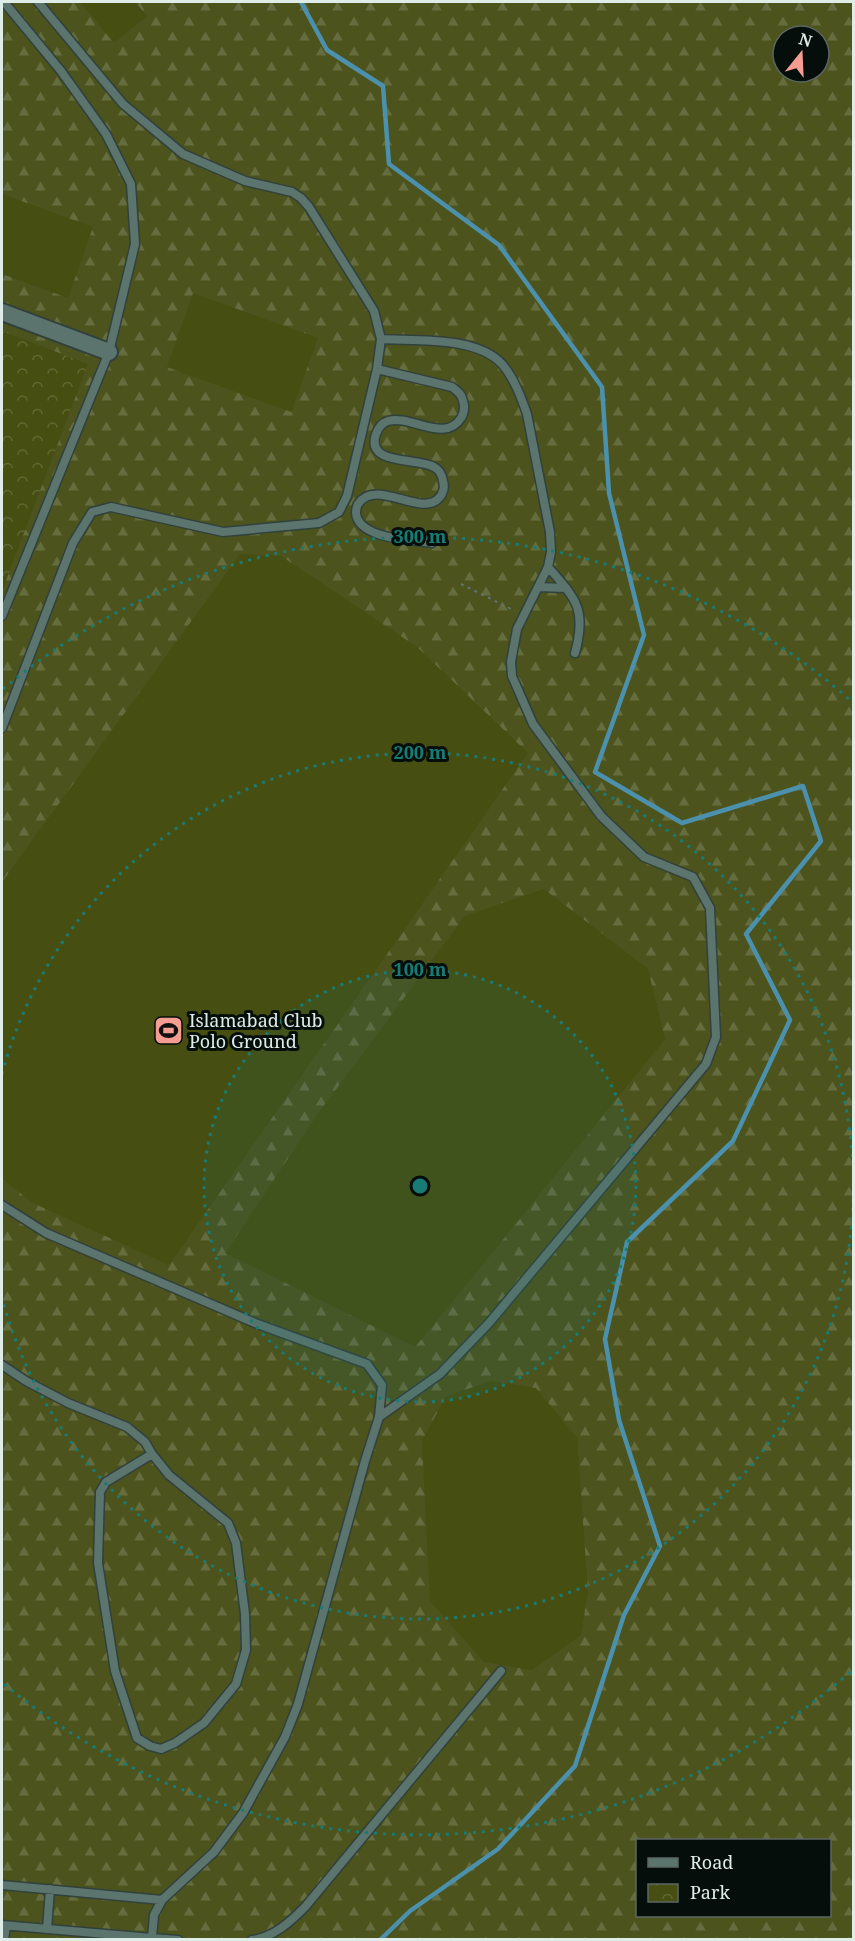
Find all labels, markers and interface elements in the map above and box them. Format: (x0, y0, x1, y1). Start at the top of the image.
north arrow (771, 24, 831, 84)
text: N (796, 27, 815, 52)
text: 300 m (394, 524, 447, 548)
text: 200 m (394, 740, 447, 764)
text: 100 m (394, 957, 447, 981)
place label: Islamabad Club Polo Ground (189, 1008, 323, 1053)
sports icon: Islamabad Club Polo Ground (152, 1014, 184, 1046)
centre of rings (410, 1176, 430, 1196)
legend (636, 1839, 831, 1917)
text: Road (690, 1850, 733, 1874)
text: Park (690, 1880, 730, 1904)

